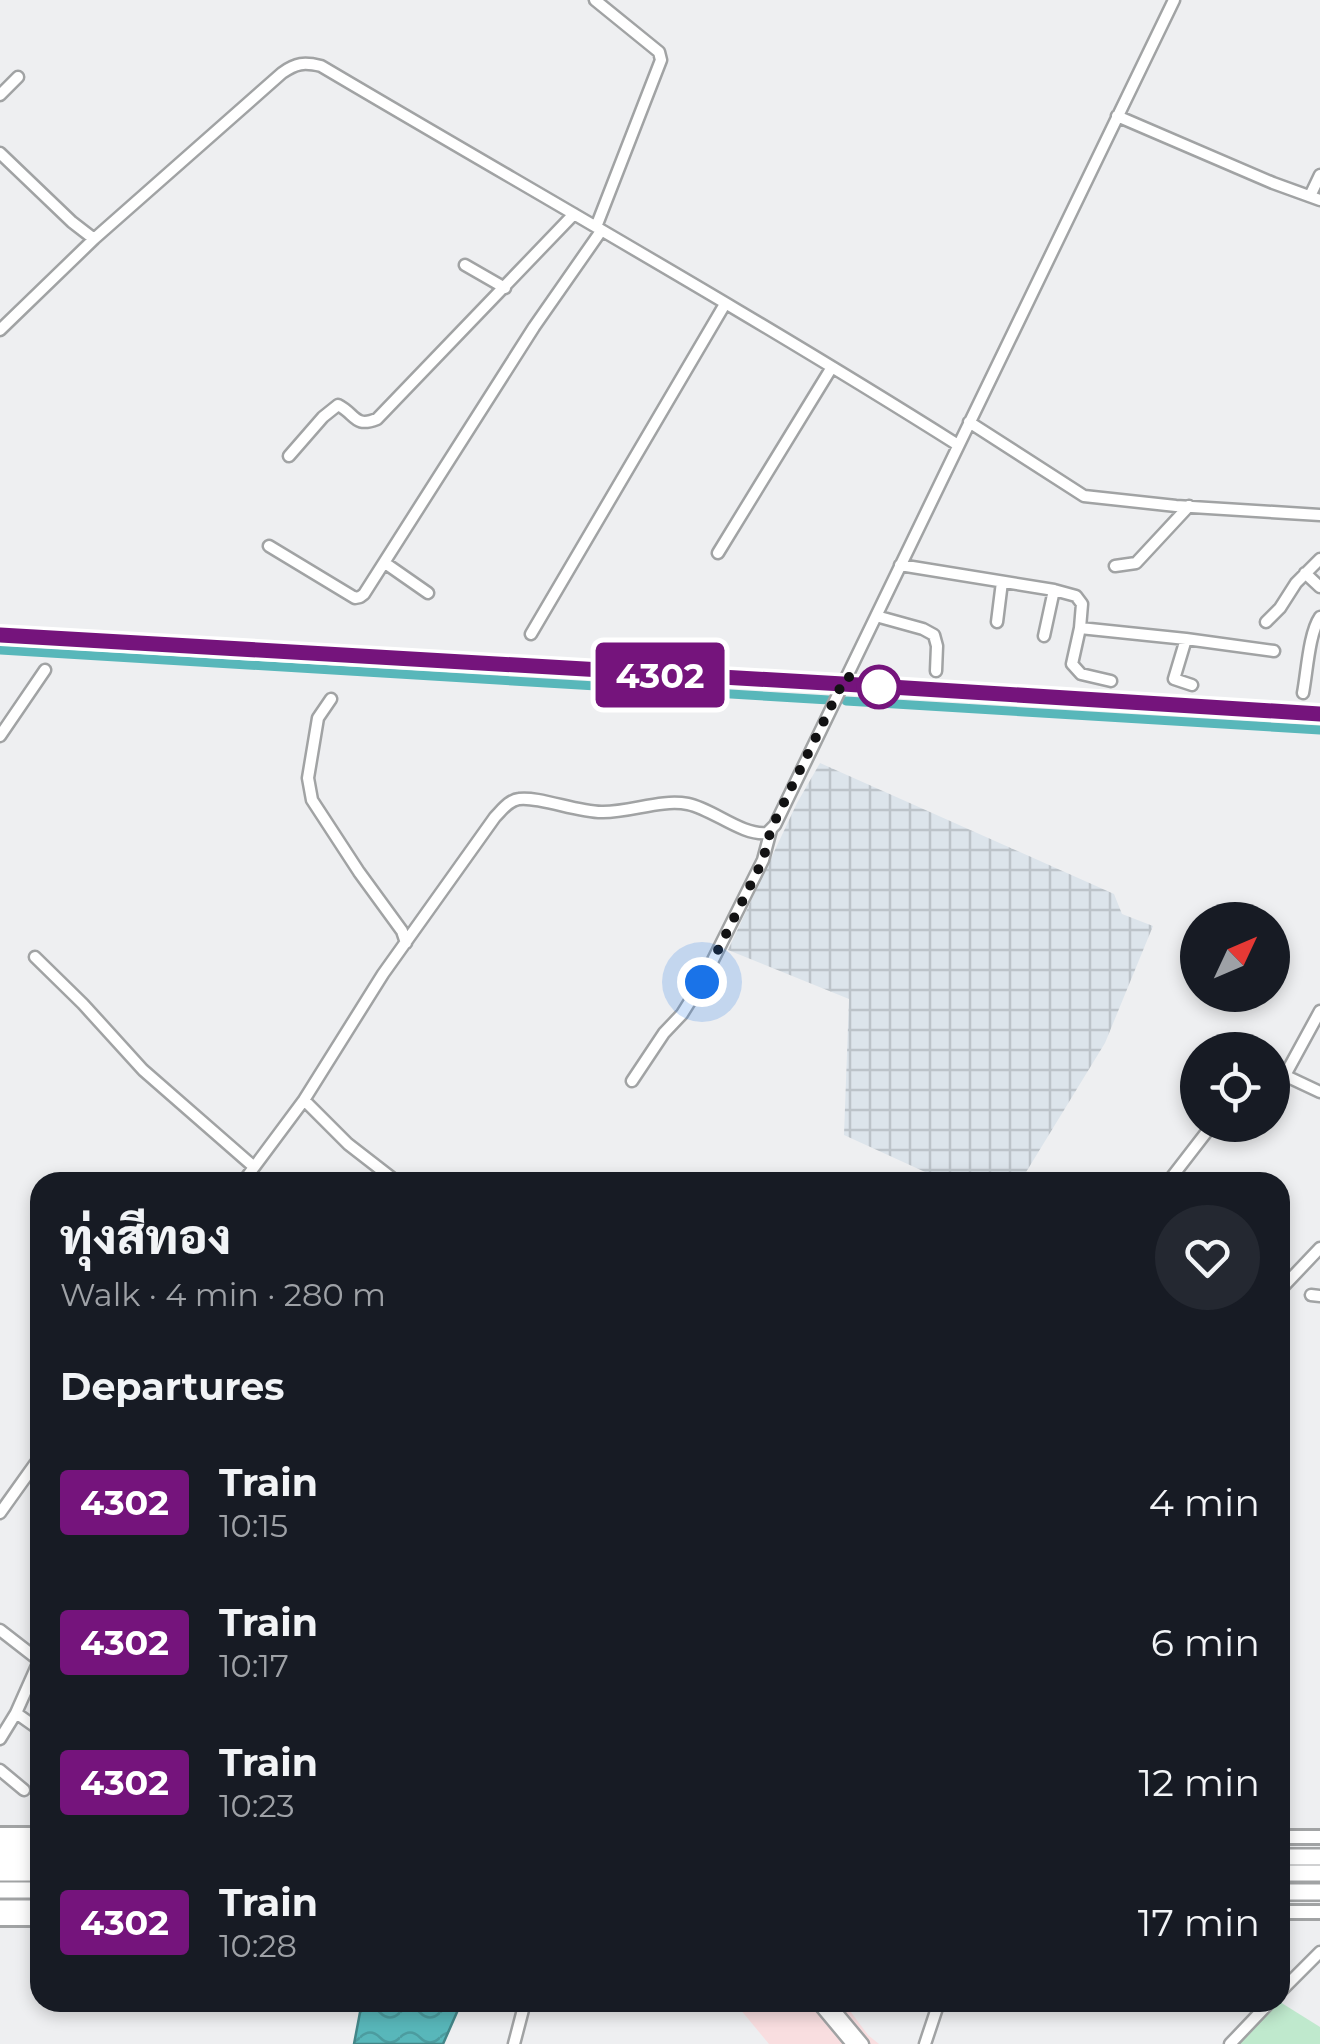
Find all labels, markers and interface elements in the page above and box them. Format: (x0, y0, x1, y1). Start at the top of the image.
line badge: 4302 (590, 642, 730, 708)
text: 4302 (616, 654, 704, 697)
unlabelled marker (858, 666, 900, 708)
north arrow (1180, 902, 1290, 1012)
map controls (1180, 902, 1290, 1142)
your location (677, 957, 727, 1007)
button: locate (1180, 1032, 1290, 1142)
button: heart (1155, 1205, 1260, 1310)
text: ทุ่งสีทอง (60, 1208, 231, 1266)
text: Walk · 4 min · 280 m (60, 1275, 386, 1314)
text: Departures (60, 1363, 284, 1410)
text: Train (219, 1459, 318, 1506)
text: 4 min (1149, 1479, 1260, 1526)
text: 4302 (80, 1481, 169, 1524)
text: 10:15 (219, 1506, 288, 1545)
text: Train (219, 1599, 318, 1646)
text: 6 min (1151, 1619, 1260, 1666)
text: 4302 (80, 1621, 169, 1664)
text: 10:17 (219, 1646, 289, 1685)
text: Train (219, 1739, 318, 1786)
text: 12 min (1139, 1759, 1260, 1806)
text: 4302 (80, 1761, 169, 1804)
text: 10:23 (219, 1786, 295, 1825)
text: Train (219, 1879, 318, 1926)
text: 17 min (1138, 1899, 1260, 1946)
text: 4302 (80, 1901, 169, 1944)
text: 10:28 (219, 1926, 297, 1965)

